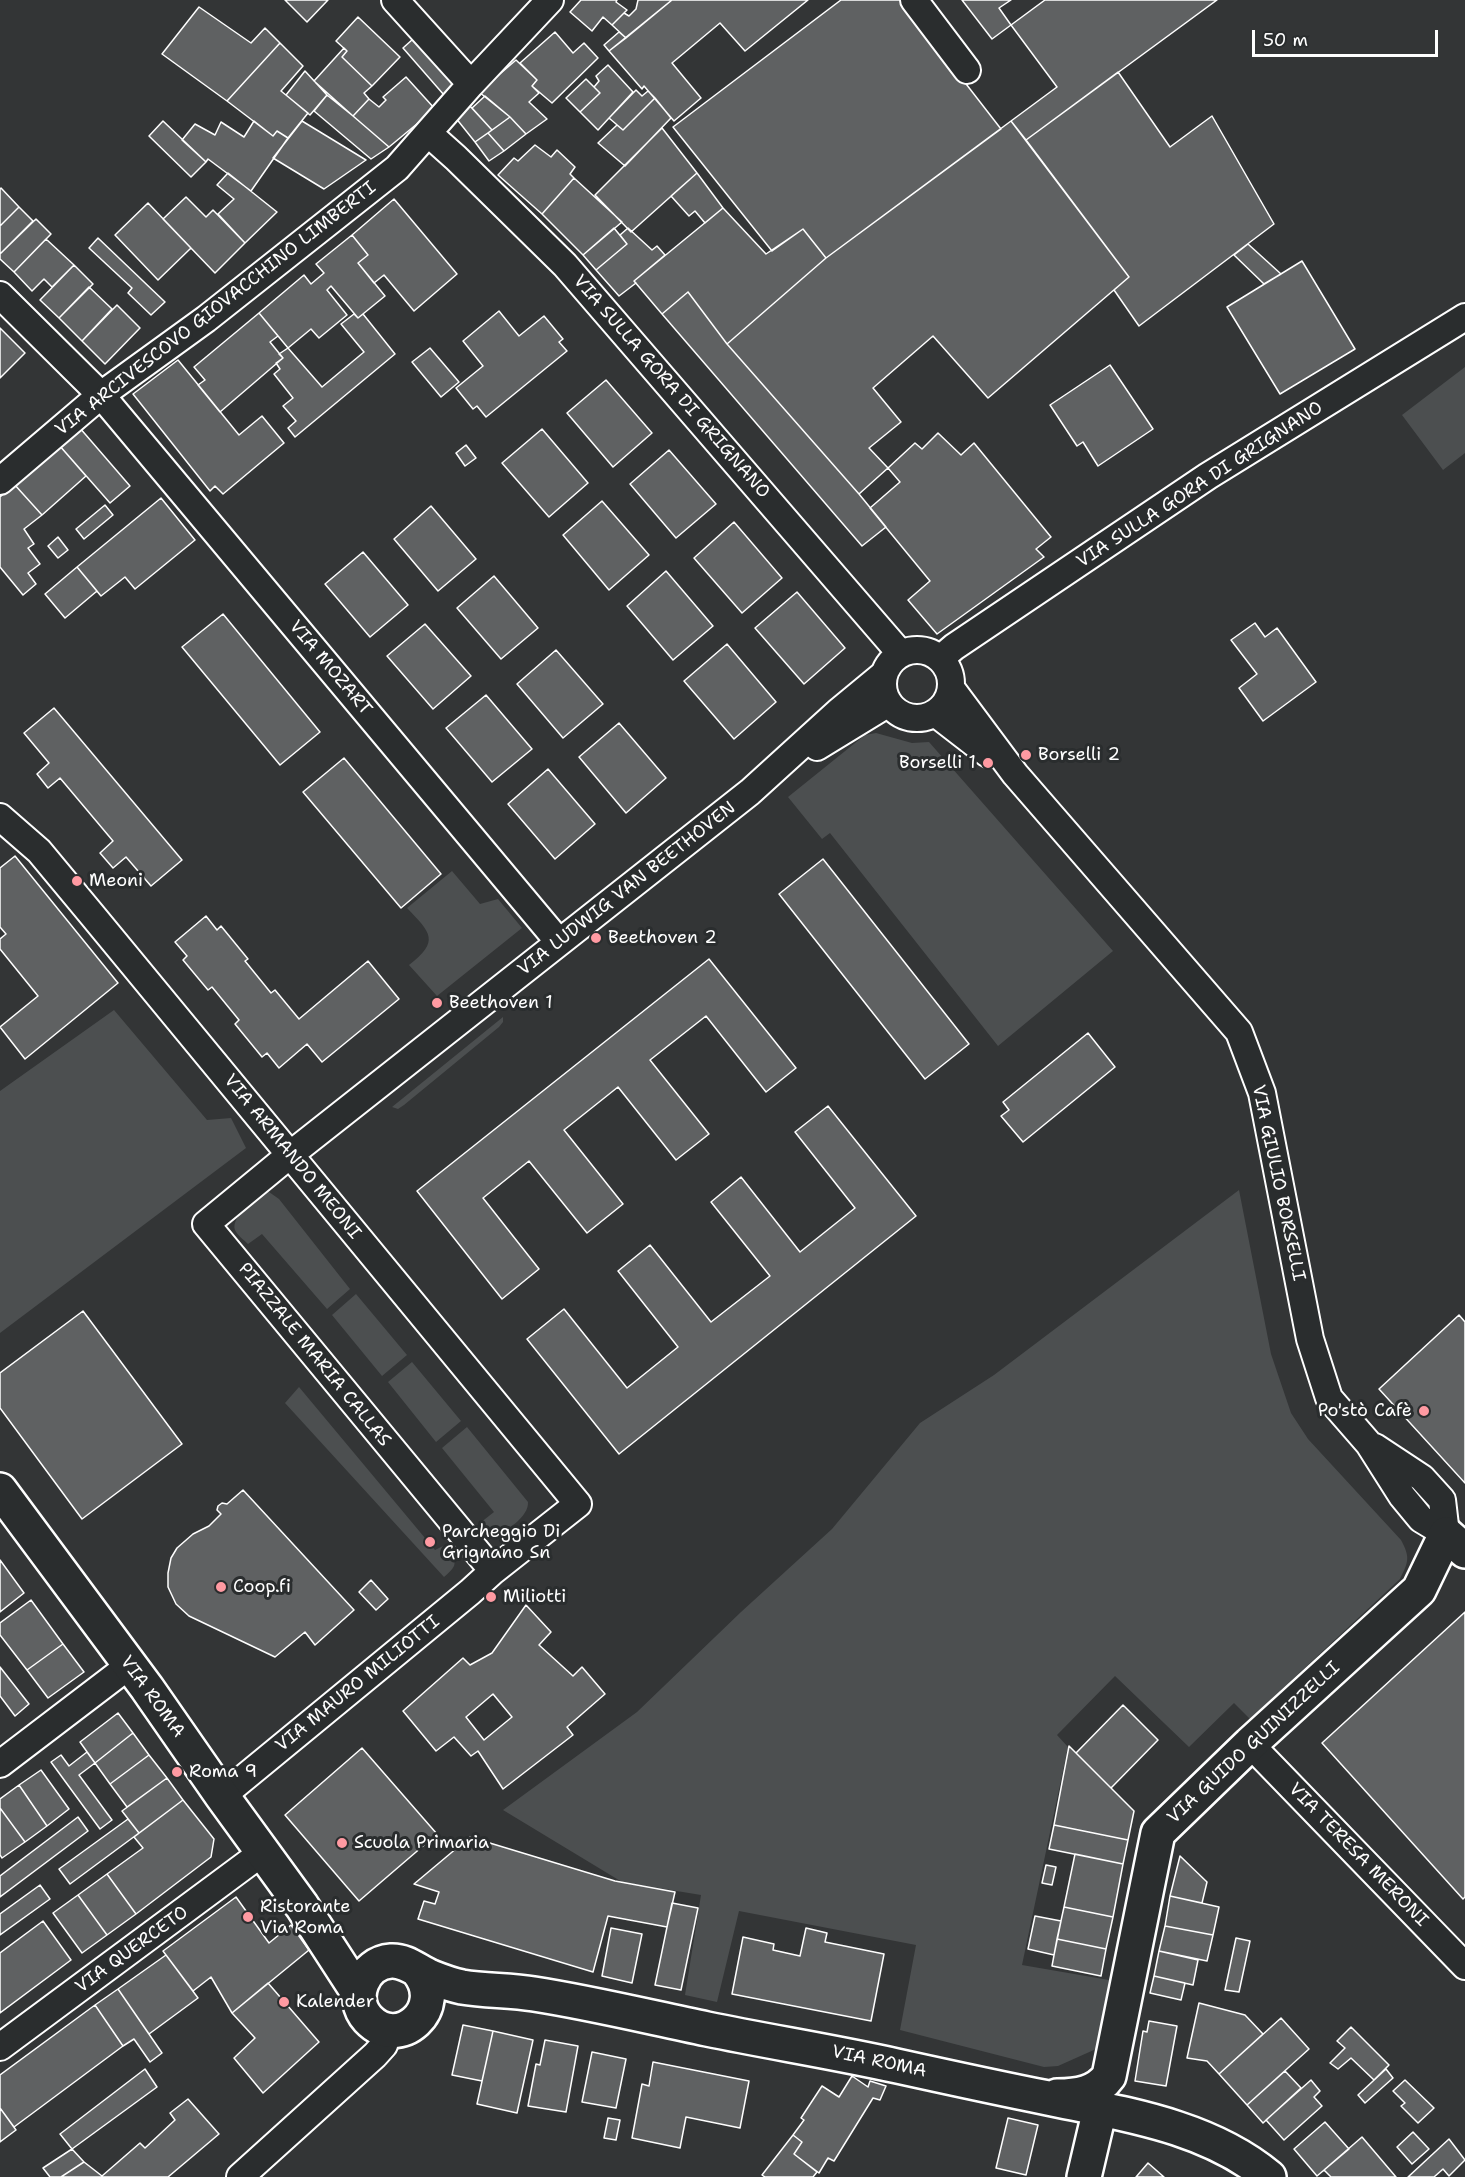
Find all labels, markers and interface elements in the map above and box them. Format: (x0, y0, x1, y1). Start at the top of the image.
scale bar (1255, 18, 1441, 56)
text: 50 m (1263, 28, 1308, 52)
street label: VIA ARCIVESCOVO GIOVACCHINO LIMBERTI (51, 177, 381, 441)
street label: VIA SULLA GORA DI GRIGNANO (568, 271, 774, 503)
street label: VIA SULLA GORA DI GRIGNANO (1073, 397, 1327, 573)
street label: VIA MOZART (284, 616, 376, 720)
place label: Borselli 2 (1038, 744, 1120, 766)
marker: Borselli 2 (1019, 748, 1033, 762)
place label: Borselli 1 (899, 752, 976, 774)
marker: Borselli 1 (981, 756, 995, 770)
street label: VIA LUDWIG VAN BEETHOVEN (514, 797, 740, 981)
place label: Meoni (89, 870, 143, 892)
marker: Meoni (70, 874, 84, 888)
place label: Beethoven 2 (608, 927, 717, 949)
marker: Beethoven 2 (589, 931, 603, 945)
place label: Beethoven 1 (449, 992, 553, 1014)
marker: Beethoven 1 (430, 996, 444, 1010)
street label: VIA ARMANDO MEONI (219, 1070, 365, 1244)
street label: VIA GIULIO BORSELLI (1247, 1083, 1309, 1283)
street label: PIAZZALE MARIA CALLAS (233, 1259, 395, 1451)
place label: Po'stò Cafè (1318, 1400, 1412, 1422)
marker: Po'stò Cafè (1417, 1404, 1431, 1418)
place label: Parcheggio Di Grignano Sn (442, 1521, 560, 1564)
marker: Parcheggio Di Grignano Sn (423, 1535, 437, 1549)
place label: Coop.fi (233, 1576, 291, 1598)
marker: Coop.fi (214, 1580, 228, 1594)
place label: Miliotti (503, 1586, 566, 1608)
marker: Miliotti (484, 1590, 498, 1604)
street label: VIA MAURO MILIOTTI (272, 1611, 444, 1757)
street label: VIA ROMA (115, 1652, 189, 1742)
street label: VIA GUIDO GUINIZZELLI (1163, 1657, 1345, 1829)
place label: Roma 9 (189, 1761, 257, 1783)
marker: Roma 9 (170, 1765, 184, 1779)
street label: VIA TERESA MERONI (1284, 1779, 1432, 1931)
place label: Scuola Primaria (354, 1832, 489, 1854)
marker: Scuola Primaria (335, 1836, 349, 1850)
place label: Ristorante Via Roma (260, 1896, 351, 1938)
street label: VIA QUERCETO (72, 1902, 192, 1998)
marker: Ristorante Via Roma (241, 1910, 255, 1924)
place label: Kalender (296, 1991, 374, 2013)
marker: Kalender (277, 1995, 291, 2009)
street label: VIA ROMA (830, 2041, 928, 2083)

